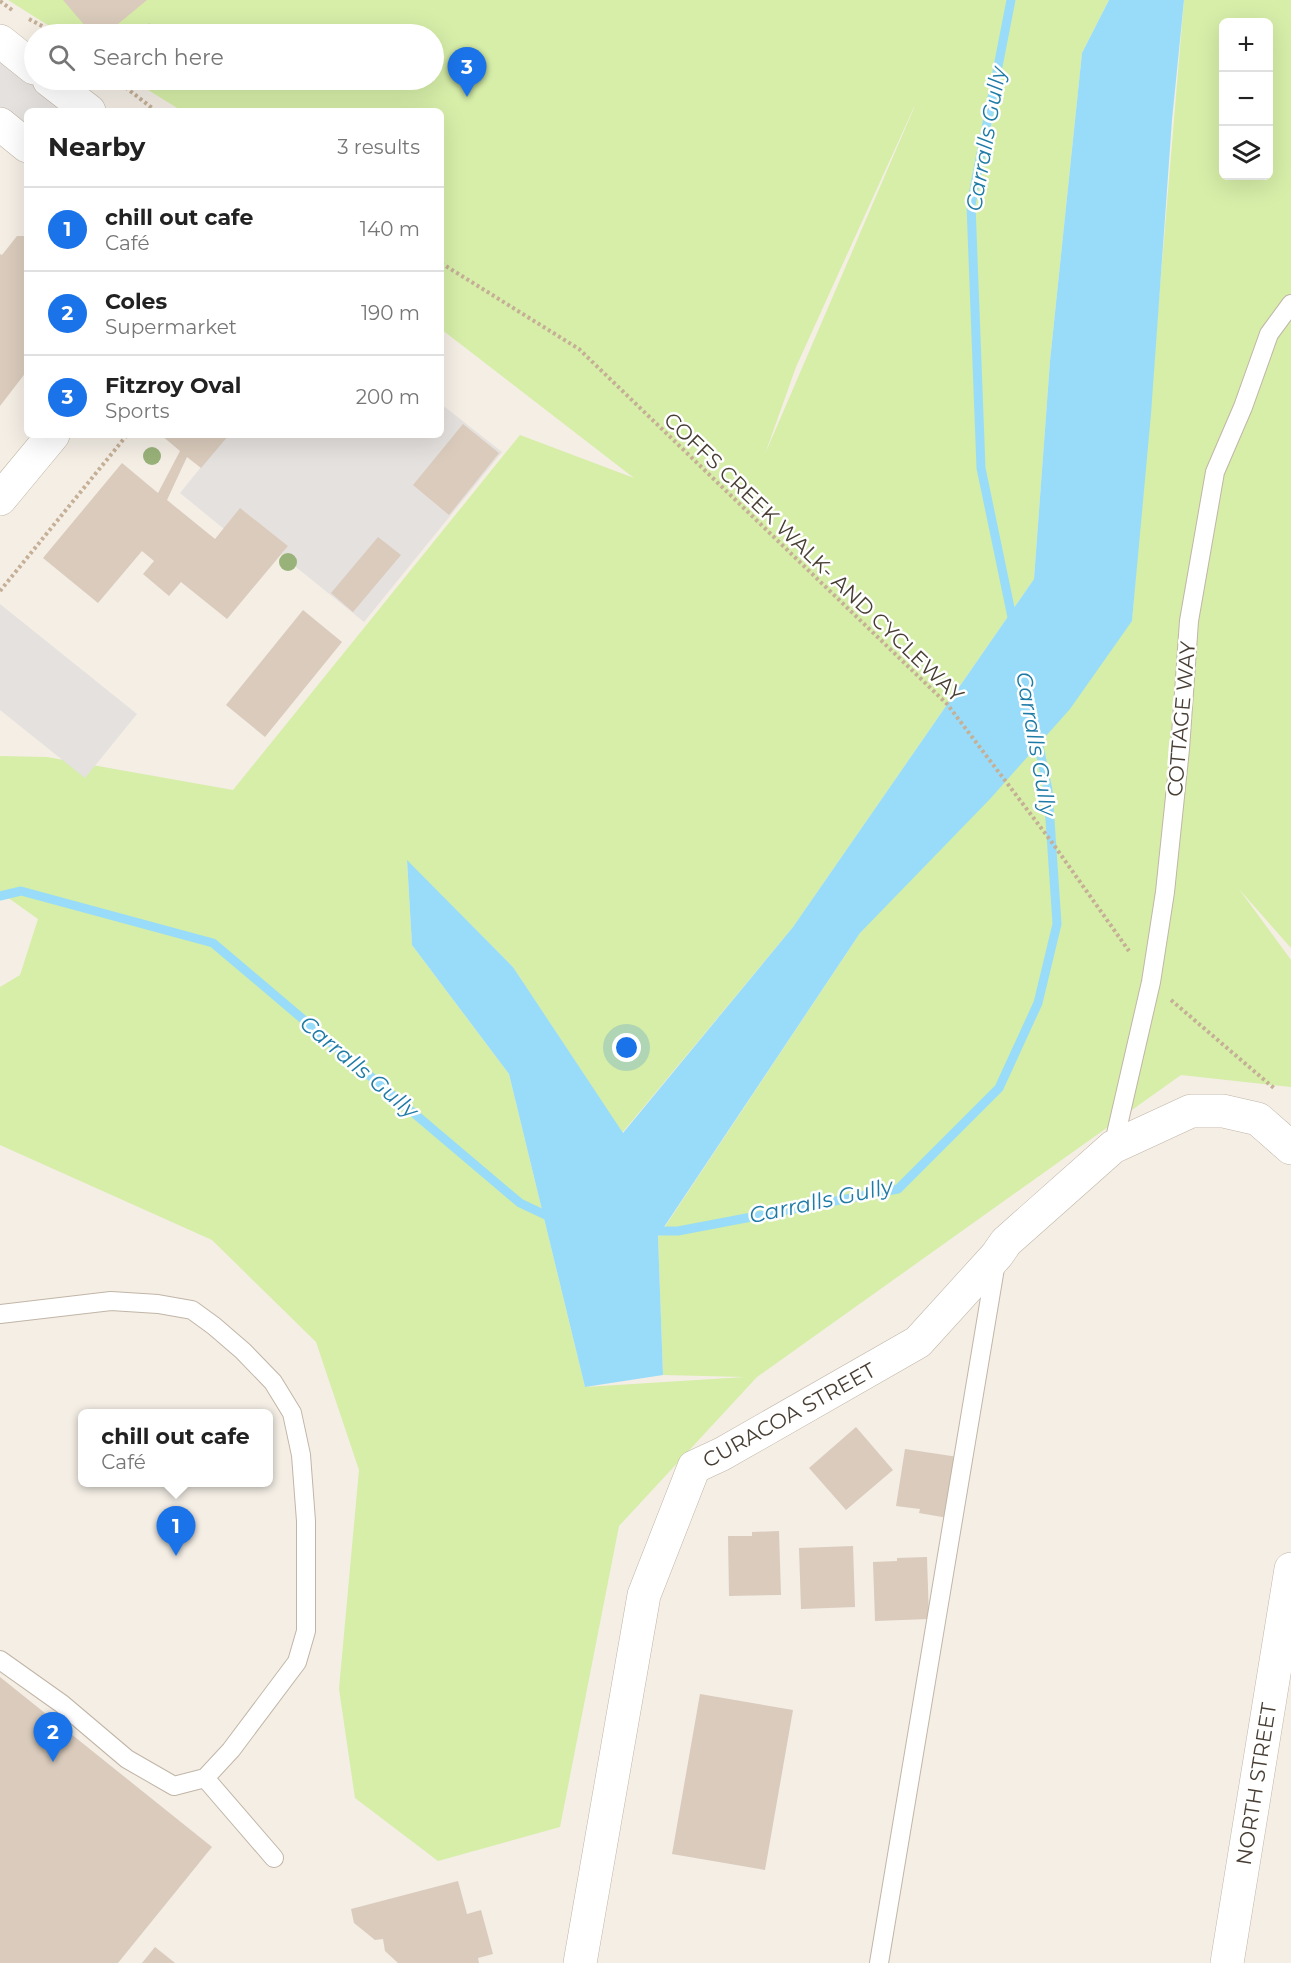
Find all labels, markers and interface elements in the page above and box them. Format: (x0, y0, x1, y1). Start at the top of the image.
map controls (1219, 18, 1273, 180)
button: + (1219, 18, 1273, 72)
search box (24, 24, 444, 90)
icon: search (45, 41, 78, 74)
text: Search here (93, 44, 224, 71)
pin: 3 (448, 48, 486, 97)
water label: Carralls Gully (960, 63, 1012, 213)
button: − (1219, 72, 1273, 126)
button: layers (1219, 126, 1273, 180)
text: Nearby (48, 131, 145, 163)
text: 3 results (337, 135, 420, 159)
text: chill out cafe (105, 204, 253, 231)
text: 1 (64, 217, 71, 241)
text: 140 m (360, 217, 420, 241)
text: Café (105, 231, 150, 255)
text: Coles (105, 288, 167, 315)
text: 2 (62, 301, 73, 325)
text: 190 m (361, 301, 420, 325)
text: Supermarket (105, 315, 237, 339)
text: Fitzroy Oval (105, 372, 241, 399)
text: 3 (62, 385, 73, 409)
text: 200 m (356, 385, 420, 409)
text: Sports (105, 399, 170, 423)
street label: COFFS CREEK WALK- AND CYCLEWAY (659, 407, 969, 708)
street label: COTTAGE WAY (1162, 640, 1200, 798)
water label: Carralls Gully (1010, 670, 1062, 820)
water label: Carralls Gully (294, 1010, 425, 1126)
your location (612, 1033, 641, 1062)
water label: Carralls Gully (747, 1172, 897, 1229)
street label: CURACOA STREET (698, 1357, 880, 1473)
popup (78, 1409, 273, 1487)
text: chill out cafe (101, 1423, 250, 1450)
text: Café (101, 1450, 146, 1474)
pin: 1 (156, 1506, 195, 1556)
street label: NORTH STREET (1231, 1701, 1281, 1867)
pin: 2 (34, 1712, 72, 1762)

